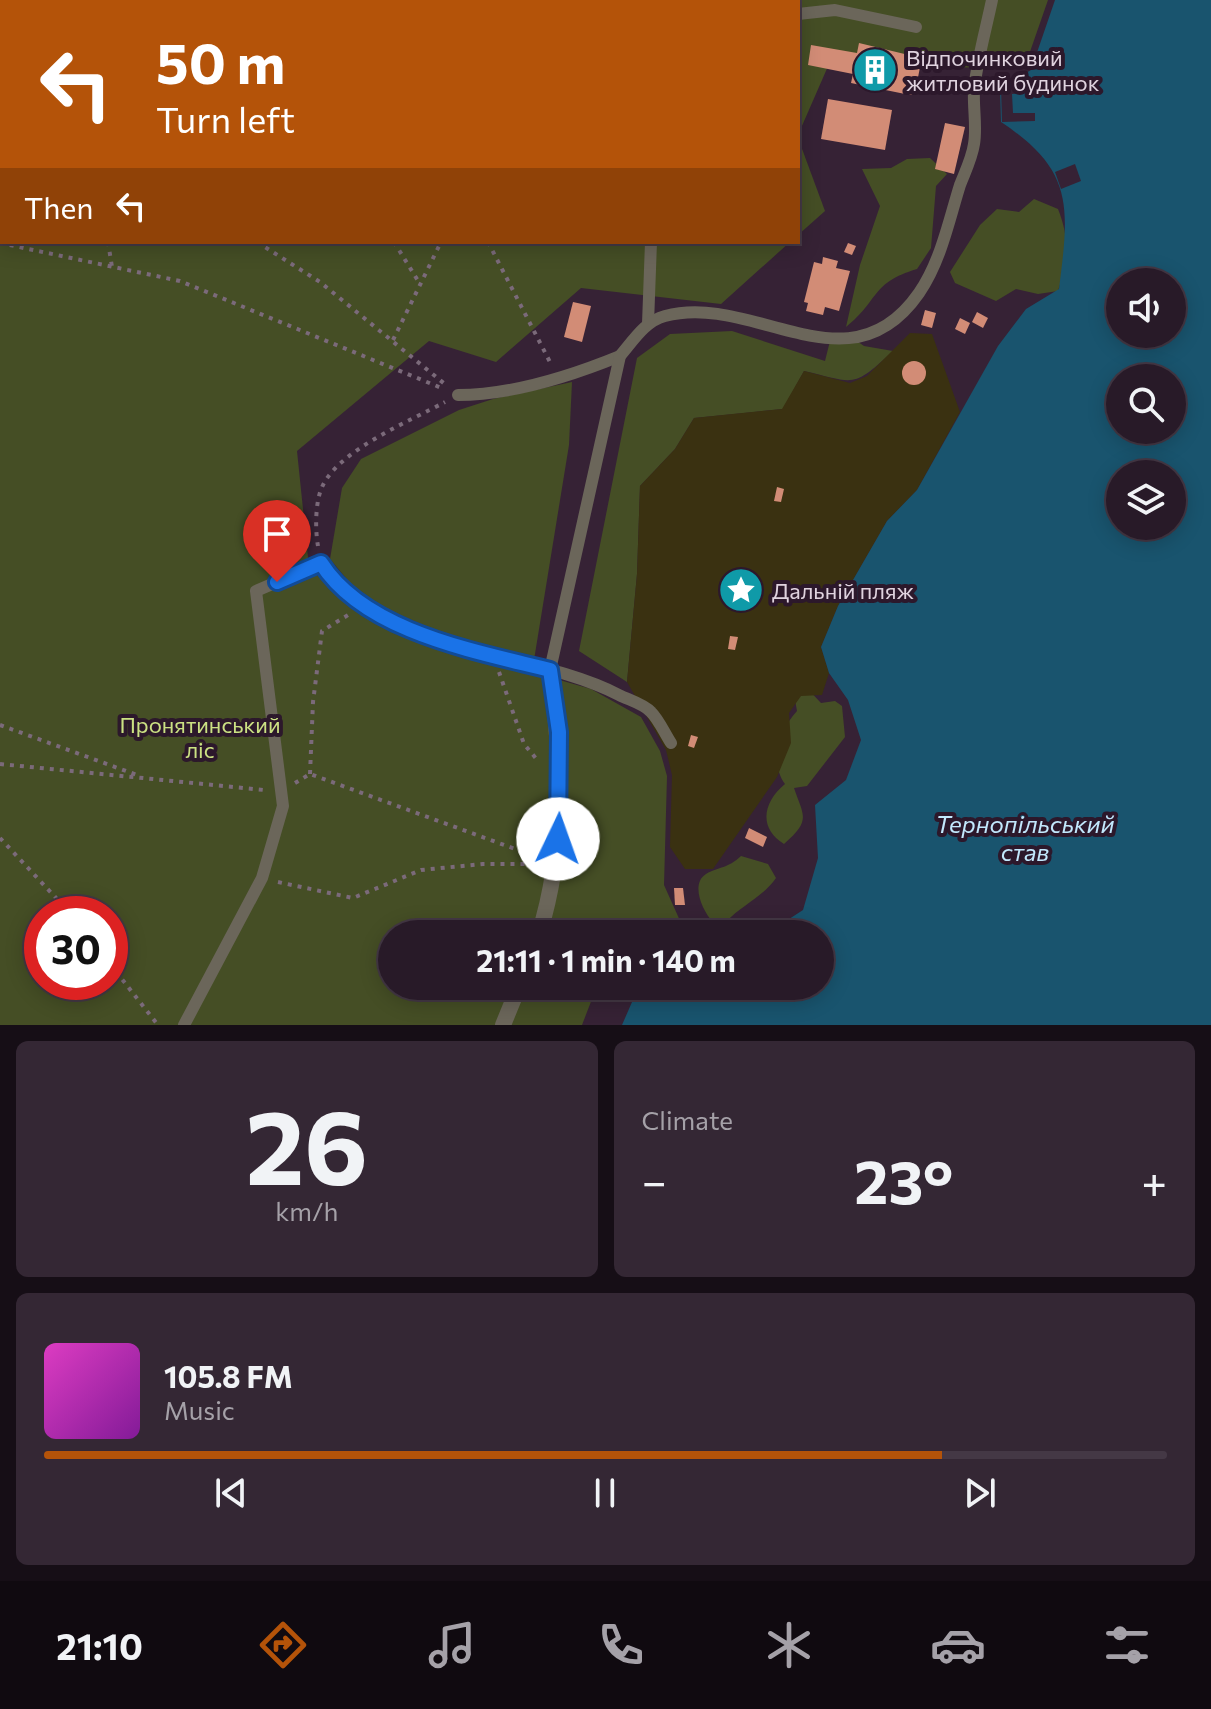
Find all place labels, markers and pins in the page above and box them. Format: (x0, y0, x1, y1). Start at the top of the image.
place label: Відпочинковий житловий будинок (906, 44, 1100, 96)
building icon: Відпочинковий житловий будинок (851, 46, 899, 94)
pin (243, 500, 311, 582)
place icon: Дальній пляж (717, 566, 765, 614)
place label: Дальній пляж (772, 577, 914, 604)

